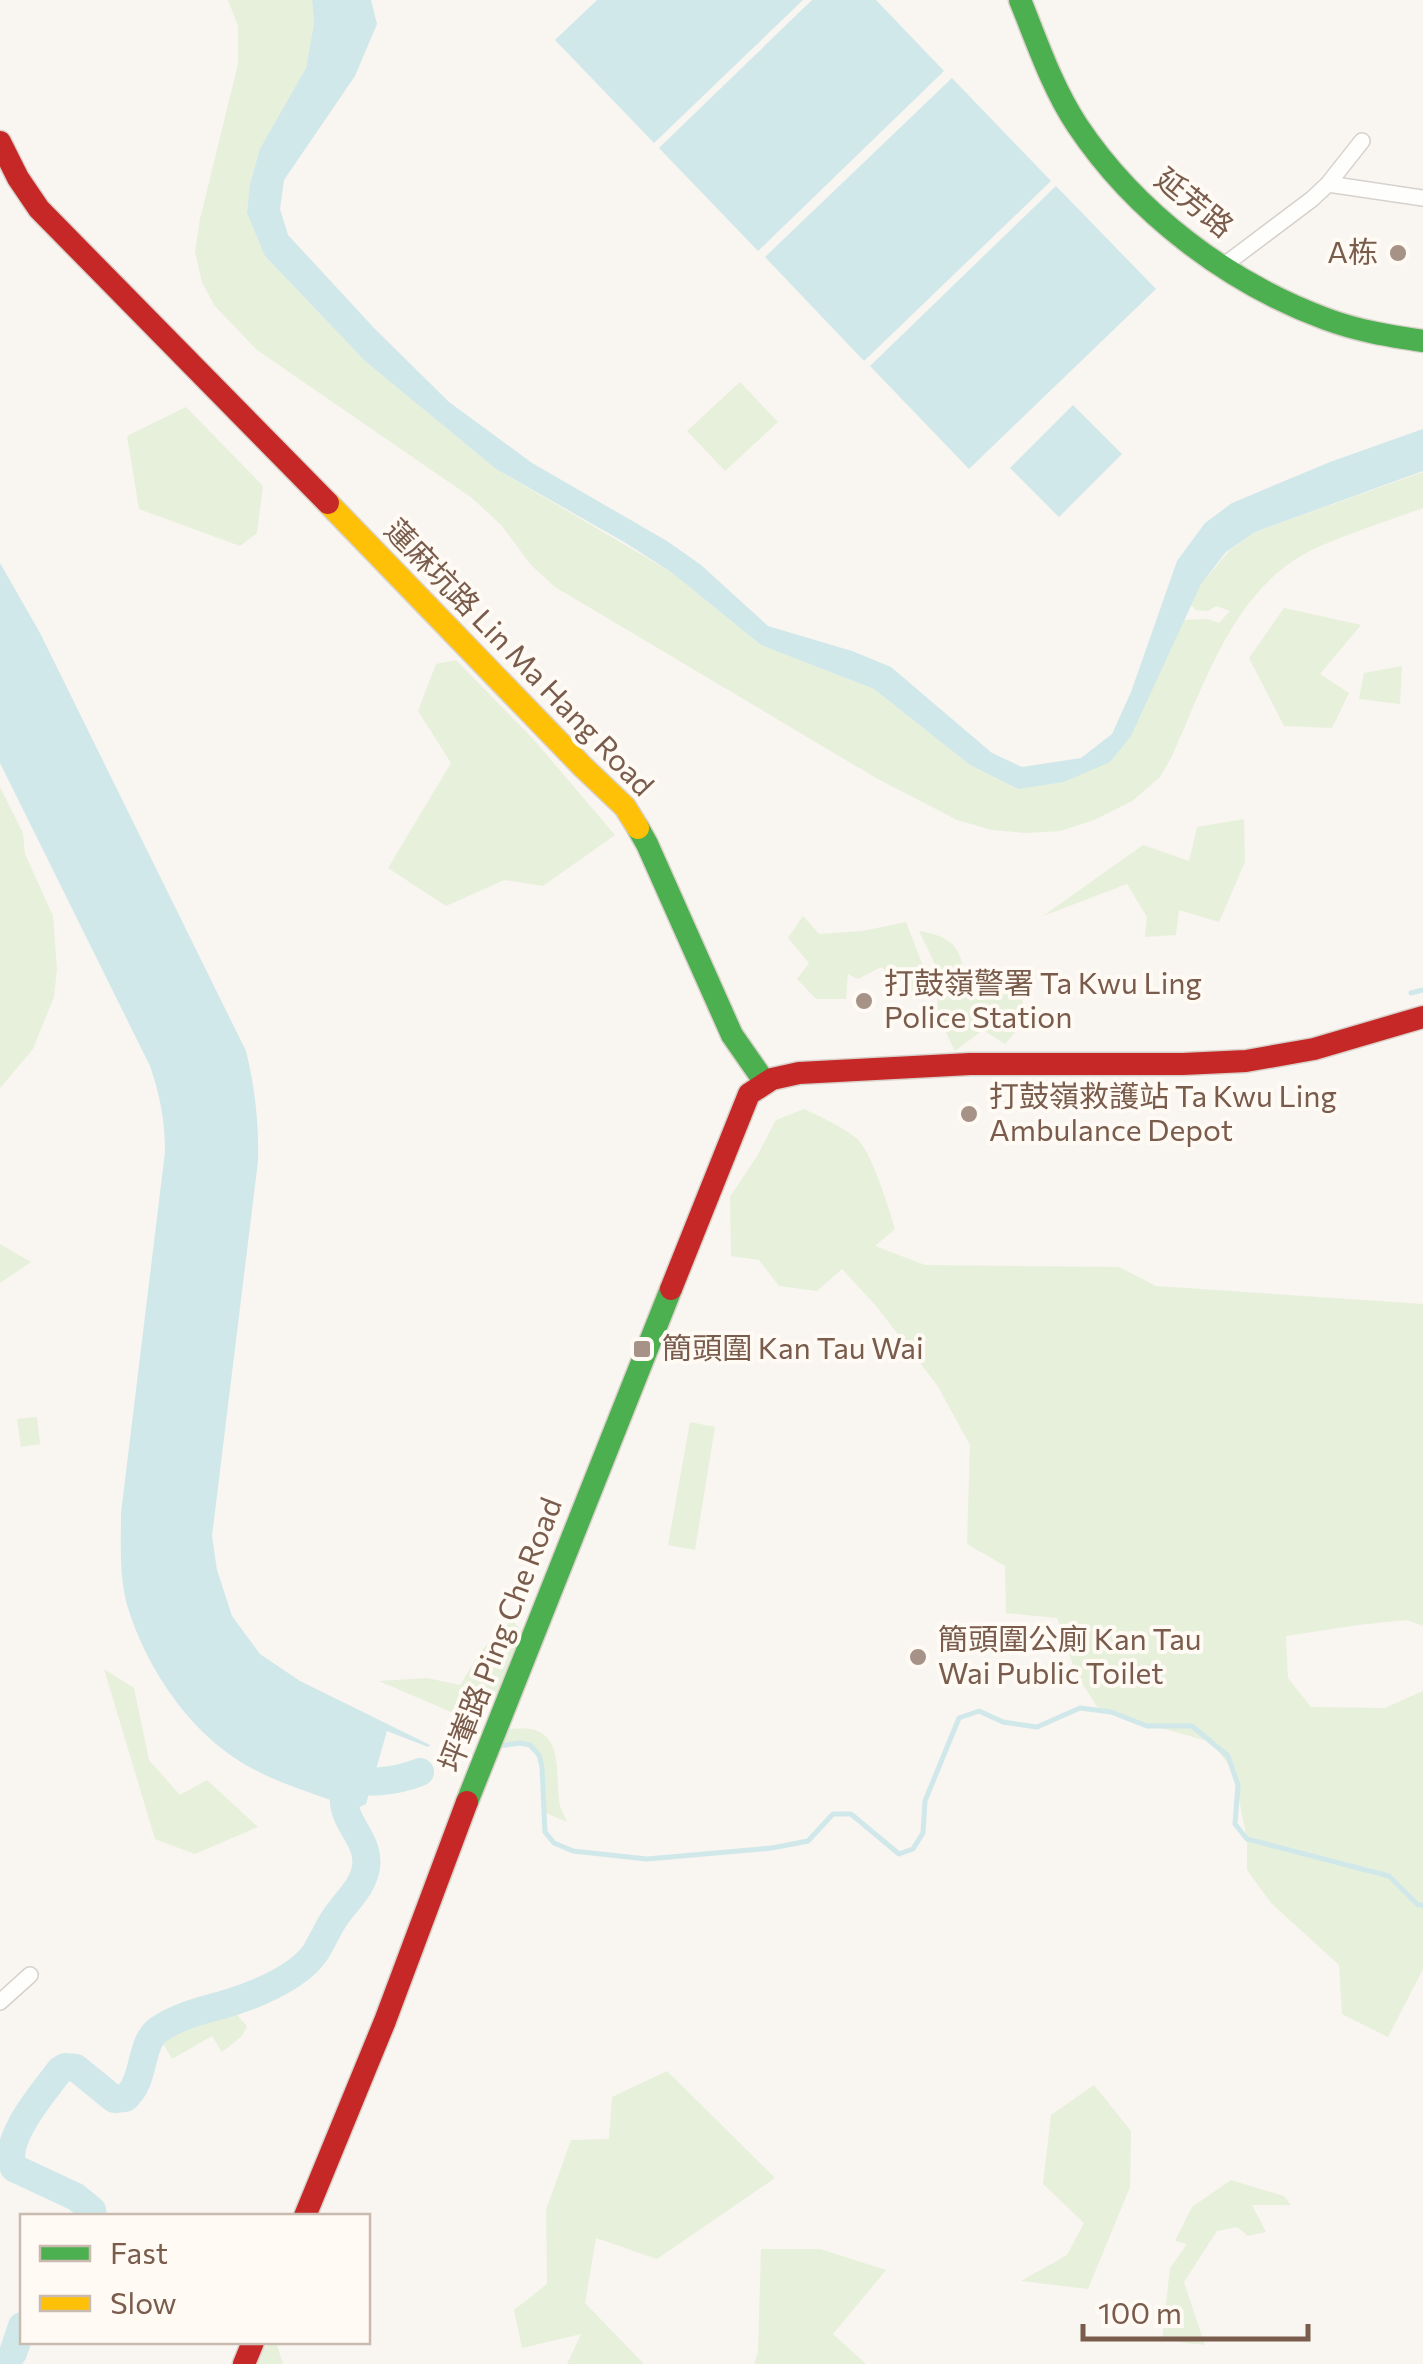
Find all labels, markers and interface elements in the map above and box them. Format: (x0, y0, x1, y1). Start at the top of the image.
street label: 延芳路 (1149, 158, 1242, 244)
place label: A栋 (1327, 232, 1378, 269)
marker: A栋 (1387, 242, 1409, 264)
street label: 蓮麻坑路 Lin Ma Hang Road (379, 510, 663, 803)
place label: 打鼓嶺警署 Ta Kwu Ling Police Station (884, 963, 1202, 1034)
marker: 打鼓嶺警署 Ta Kwu Ling Police Station (853, 990, 875, 1012)
place label: 打鼓嶺救護站 Ta Kwu Ling Ambulance Depot (989, 1076, 1337, 1147)
marker: 打鼓嶺救護站 Ta Kwu Ling Ambulance Depot (958, 1103, 980, 1125)
place label: 簡頭圍 Kan Tau Wai (662, 1328, 924, 1365)
marker: 簡頭圍 Kan Tau Wai (631, 1338, 653, 1360)
street label: 坪輋路 Ping Che Road (429, 1492, 568, 1777)
place label: 簡頭圍公廁 Kan Tau Wai Public Toilet (938, 1619, 1202, 1690)
marker: 簡頭圍公廁 Kan Tau Wai Public Toilet (907, 1646, 929, 1668)
legend (20, 2214, 370, 2344)
text: Fast (110, 2233, 168, 2270)
scale bar (1083, 2279, 1308, 2341)
text: Slow (110, 2283, 177, 2320)
text: 100 m (1098, 2293, 1182, 2330)

